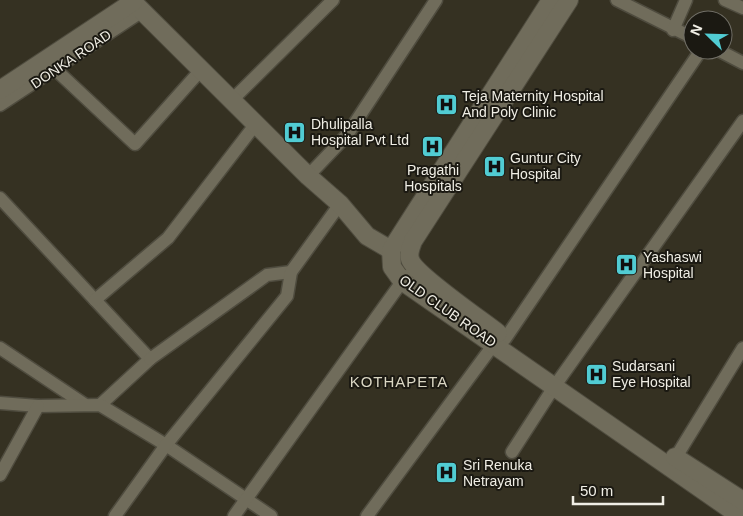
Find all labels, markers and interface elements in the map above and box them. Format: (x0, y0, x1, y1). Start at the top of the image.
north arrow (683, 10, 733, 60)
text: N (687, 22, 705, 38)
street label: DONKA ROAD (28, 26, 114, 92)
place label: Teja Maternity Hospital And Poly Clinic (462, 88, 604, 120)
hospital icon: Teja Maternity Hospital And Poly Clinic (434, 92, 458, 116)
place label: Dhulipalla Hospital Pvt Ltd (311, 116, 409, 148)
hospital icon: Dhulipalla Hospital Pvt Ltd (283, 120, 307, 144)
hospital icon: Pragathi Hospitals (421, 135, 445, 159)
place label: Guntur City Hospital (510, 150, 581, 182)
hospital icon: Guntur City Hospital (482, 154, 506, 178)
place label: Pragathi Hospitals (404, 162, 462, 194)
place label: Yashaswi Hospital (643, 249, 702, 281)
hospital icon: Yashaswi Hospital (615, 253, 639, 277)
street label: OLD CLUB ROAD (397, 272, 499, 350)
place label: Sudarsani Eye Hospital (612, 358, 691, 390)
hospital icon: Sudarsani Eye Hospital (584, 362, 608, 386)
district label: KOTHAPETA (350, 373, 448, 390)
place label: Sri Renuka Netrayam (463, 457, 532, 489)
hospital icon: Sri Renuka Netrayam (435, 461, 459, 485)
scale bar (573, 474, 663, 506)
text: 50 m (580, 482, 613, 499)

